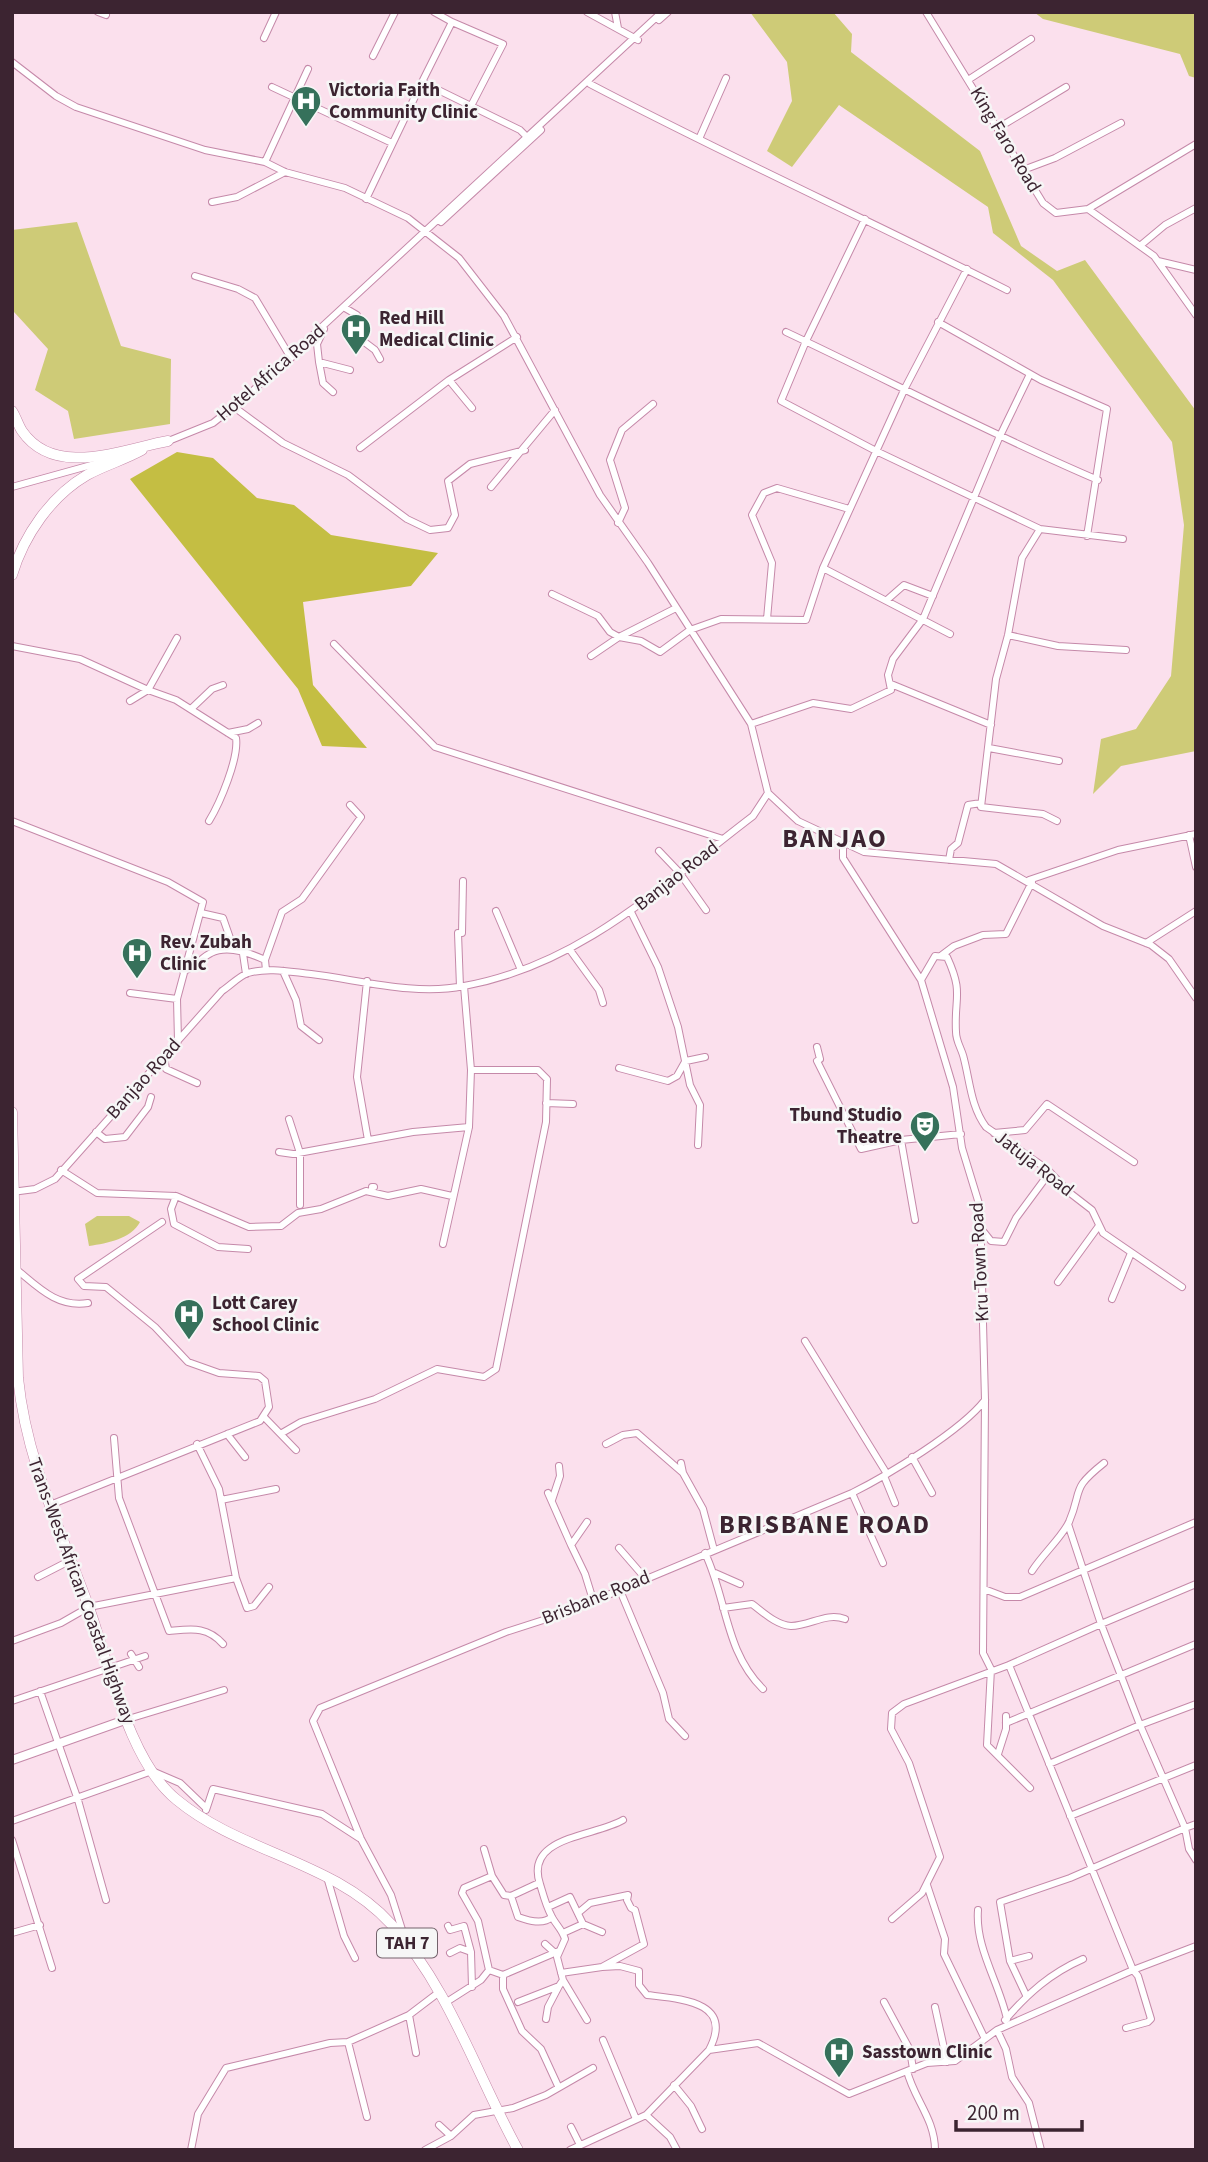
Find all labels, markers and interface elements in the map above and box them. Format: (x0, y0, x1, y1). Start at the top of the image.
place label: Victoria Faith Community Clinic (328, 77, 478, 126)
street label: King Faro Road (963, 82, 1047, 198)
hospital icon: Victoria Faith Community Clinic (289, 84, 323, 128)
place label: Red Hill Medical Clinic (379, 305, 494, 354)
hospital icon: Red Hill Medical Clinic (339, 312, 373, 356)
street label: Hotel Africa Road (211, 318, 331, 428)
district label: BANJAO (782, 820, 888, 857)
street label: Banjao Road (629, 834, 725, 918)
place label: Rev. Zubah Clinic (160, 929, 252, 978)
hospital icon: Rev. Zubah Clinic (120, 936, 154, 980)
street label: Banjao Road (100, 1033, 188, 1125)
place label: Tbund Studio Theatre (789, 1102, 902, 1151)
theatre icon: Tbund Studio Theatre (908, 1109, 942, 1153)
street label: Jatuja Road (989, 1124, 1079, 1204)
street label: Kru Town Road (963, 1202, 997, 1322)
place label: Lott Carey School Clinic (212, 1290, 319, 1339)
hospital icon: Lott Carey School Clinic (172, 1297, 206, 1341)
street label: Trans-West African Coastal Highway (20, 1454, 142, 1728)
district label: BRISBANE ROAD (719, 1506, 931, 1543)
street label: Brisbane Road (538, 1564, 654, 1632)
road number: TAH 7 (377, 1928, 437, 1957)
hospital icon: Sasstown Clinic (822, 2035, 856, 2079)
place label: Sasstown Clinic (862, 2039, 993, 2066)
scale bar (956, 2088, 1082, 2132)
text: 200 m (967, 2098, 1020, 2128)

